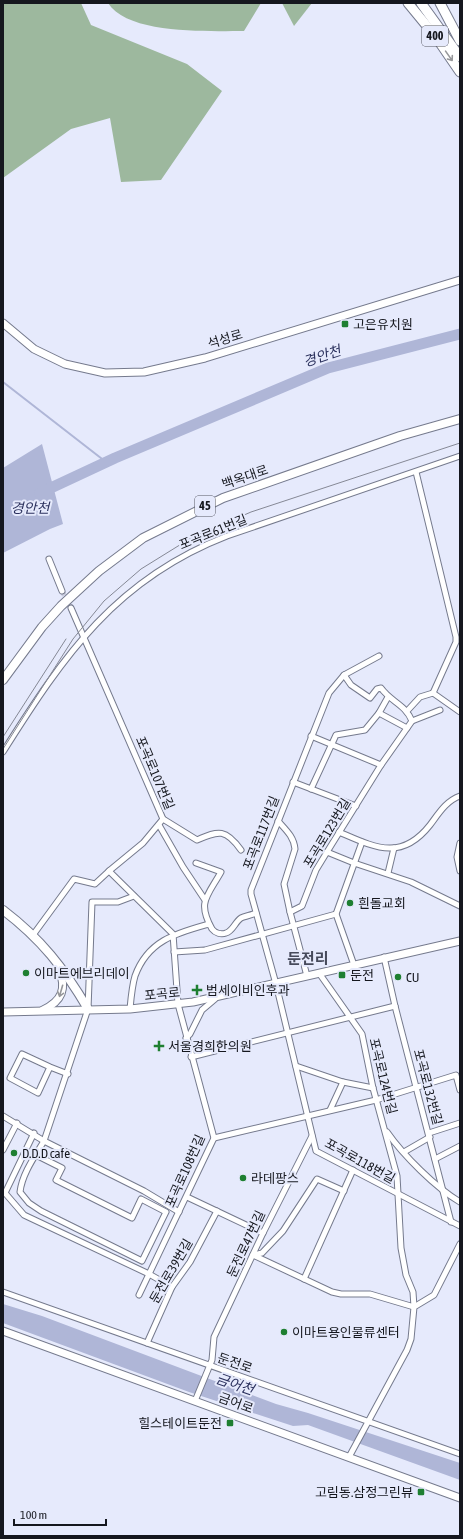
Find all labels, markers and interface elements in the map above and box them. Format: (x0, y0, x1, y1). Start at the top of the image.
road number: 400 (422, 26, 448, 46)
one-way arrow (445, 50, 453, 61)
place label: 고은유치원 (353, 317, 413, 332)
marker: 고은유치원 (340, 319, 350, 329)
street label: 석성로 (206, 327, 244, 351)
water label: 경안천 (301, 342, 344, 370)
street label: 백옥대로 (220, 462, 270, 492)
road number: 45 (195, 496, 215, 516)
water label: 경안천 (11, 500, 50, 516)
street label: 포곡로61번길 (177, 512, 249, 552)
street label: 포곡로107번길 (133, 734, 177, 812)
street label: 포곡로117번길 (240, 794, 282, 872)
street label: 포곡로123번길 (300, 796, 354, 870)
place label: 흰돌교회 (358, 896, 406, 911)
marker: 흰돌교회 (345, 898, 355, 908)
district label: 둔전리 (287, 950, 329, 967)
place label: 이마트에브리데이 (34, 966, 130, 981)
marker: 이마트에브리데이 (21, 968, 31, 978)
place label: 둔전 (350, 968, 374, 983)
marker: 둔전 (337, 970, 347, 980)
place label: CU (406, 970, 420, 985)
marker: CU (393, 972, 403, 982)
place label: 범세이비인후과 (206, 983, 290, 998)
one-way arrow (57, 984, 64, 997)
marker: 범세이비인후과 (191, 984, 203, 996)
street label: 포곡로 (143, 985, 181, 1003)
street label: 포곡로124번길 (366, 1036, 400, 1116)
place label: 서울경희한의원 (168, 1039, 252, 1054)
marker: 서울경희한의원 (153, 1040, 165, 1052)
street label: 포곡로132번길 (411, 1047, 445, 1127)
street label: 포곡로108번길 (162, 1132, 208, 1210)
street label: 포곡로118번길 (322, 1135, 398, 1187)
place label: D.D.D cafe (22, 1146, 70, 1161)
marker: D.D.D cafe (9, 1148, 19, 1158)
place label: 라데팡스 (251, 1171, 299, 1186)
marker: 라데팡스 (238, 1173, 248, 1183)
street label: 둔전로47번길 (224, 1208, 268, 1280)
street label: 둔전로39번길 (146, 1236, 196, 1306)
place label: 이마트용인물류센터 (292, 1325, 400, 1340)
marker: 이마트용인물류센터 (279, 1327, 289, 1337)
street label: 둔전로 (216, 1350, 254, 1376)
water label: 금어천 (214, 1370, 257, 1398)
street label: 금어로 (217, 1390, 255, 1416)
place label: 힐스테이트둔전 (138, 1416, 222, 1431)
marker: 힐스테이트둔전 (225, 1418, 235, 1428)
place label: 고림동.삼정그린뷰 (315, 1485, 413, 1500)
marker: 고림동.삼정그린뷰 (416, 1487, 426, 1497)
scale bar (14, 1501, 106, 1527)
text: 100 m (20, 1508, 47, 1522)

